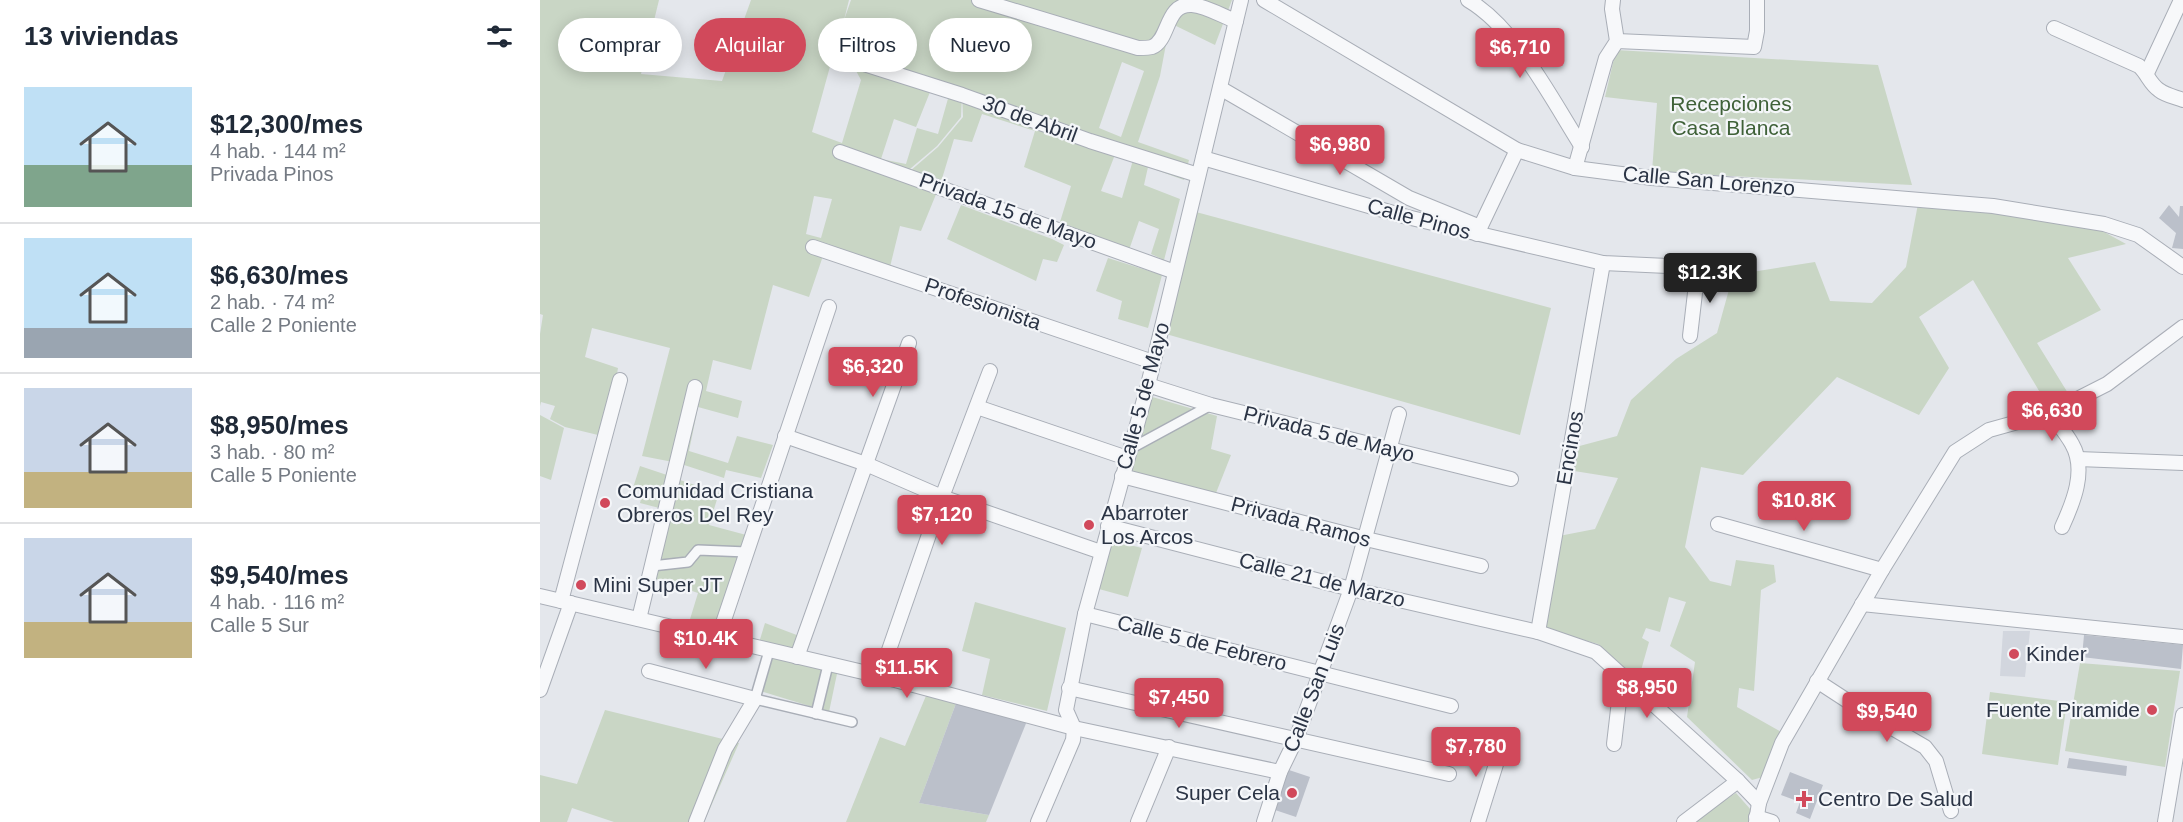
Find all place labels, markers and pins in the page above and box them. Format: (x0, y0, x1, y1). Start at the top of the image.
pin: $6,710 (1471, 28, 1569, 79)
pin: $6,980 (1291, 125, 1389, 176)
pin: $12.3K (1661, 253, 1759, 304)
pin: $6,320 (824, 347, 922, 398)
pin: $6,630 (2003, 391, 2101, 442)
place label: Comunidad Cristiana Obreros Del Rey (617, 479, 813, 526)
pin: $10.8K (1755, 481, 1853, 532)
pin: $7,120 (893, 495, 991, 546)
marker: Comunidad Cristiana Obreros Del Rey (598, 496, 612, 510)
place label: Abarroter Los Arcos (1101, 501, 1193, 548)
marker: Abarroter Los Arcos (1082, 518, 1096, 532)
place label: Mini Super JT (593, 573, 723, 596)
marker: Mini Super JT (574, 578, 588, 592)
pin: $10.4K (657, 619, 755, 670)
place label: Kinder (2026, 642, 2087, 665)
marker: Kinder (2007, 647, 2021, 661)
pin: $11.5K (858, 648, 956, 699)
pin: $8,950 (1598, 668, 1696, 719)
pin: $7,450 (1130, 678, 1228, 729)
pin: $9,540 (1838, 692, 1936, 743)
place label: Fuente Piramide (1986, 698, 2140, 721)
marker: Fuente Piramide (2145, 703, 2159, 717)
pin: $7,780 (1427, 727, 1525, 778)
place label: Super Cela (1175, 781, 1280, 804)
marker: Super Cela (1285, 786, 1299, 800)
place label: Centro De Salud (1818, 787, 1973, 810)
marker: Centro De Salud (1795, 790, 1813, 808)

